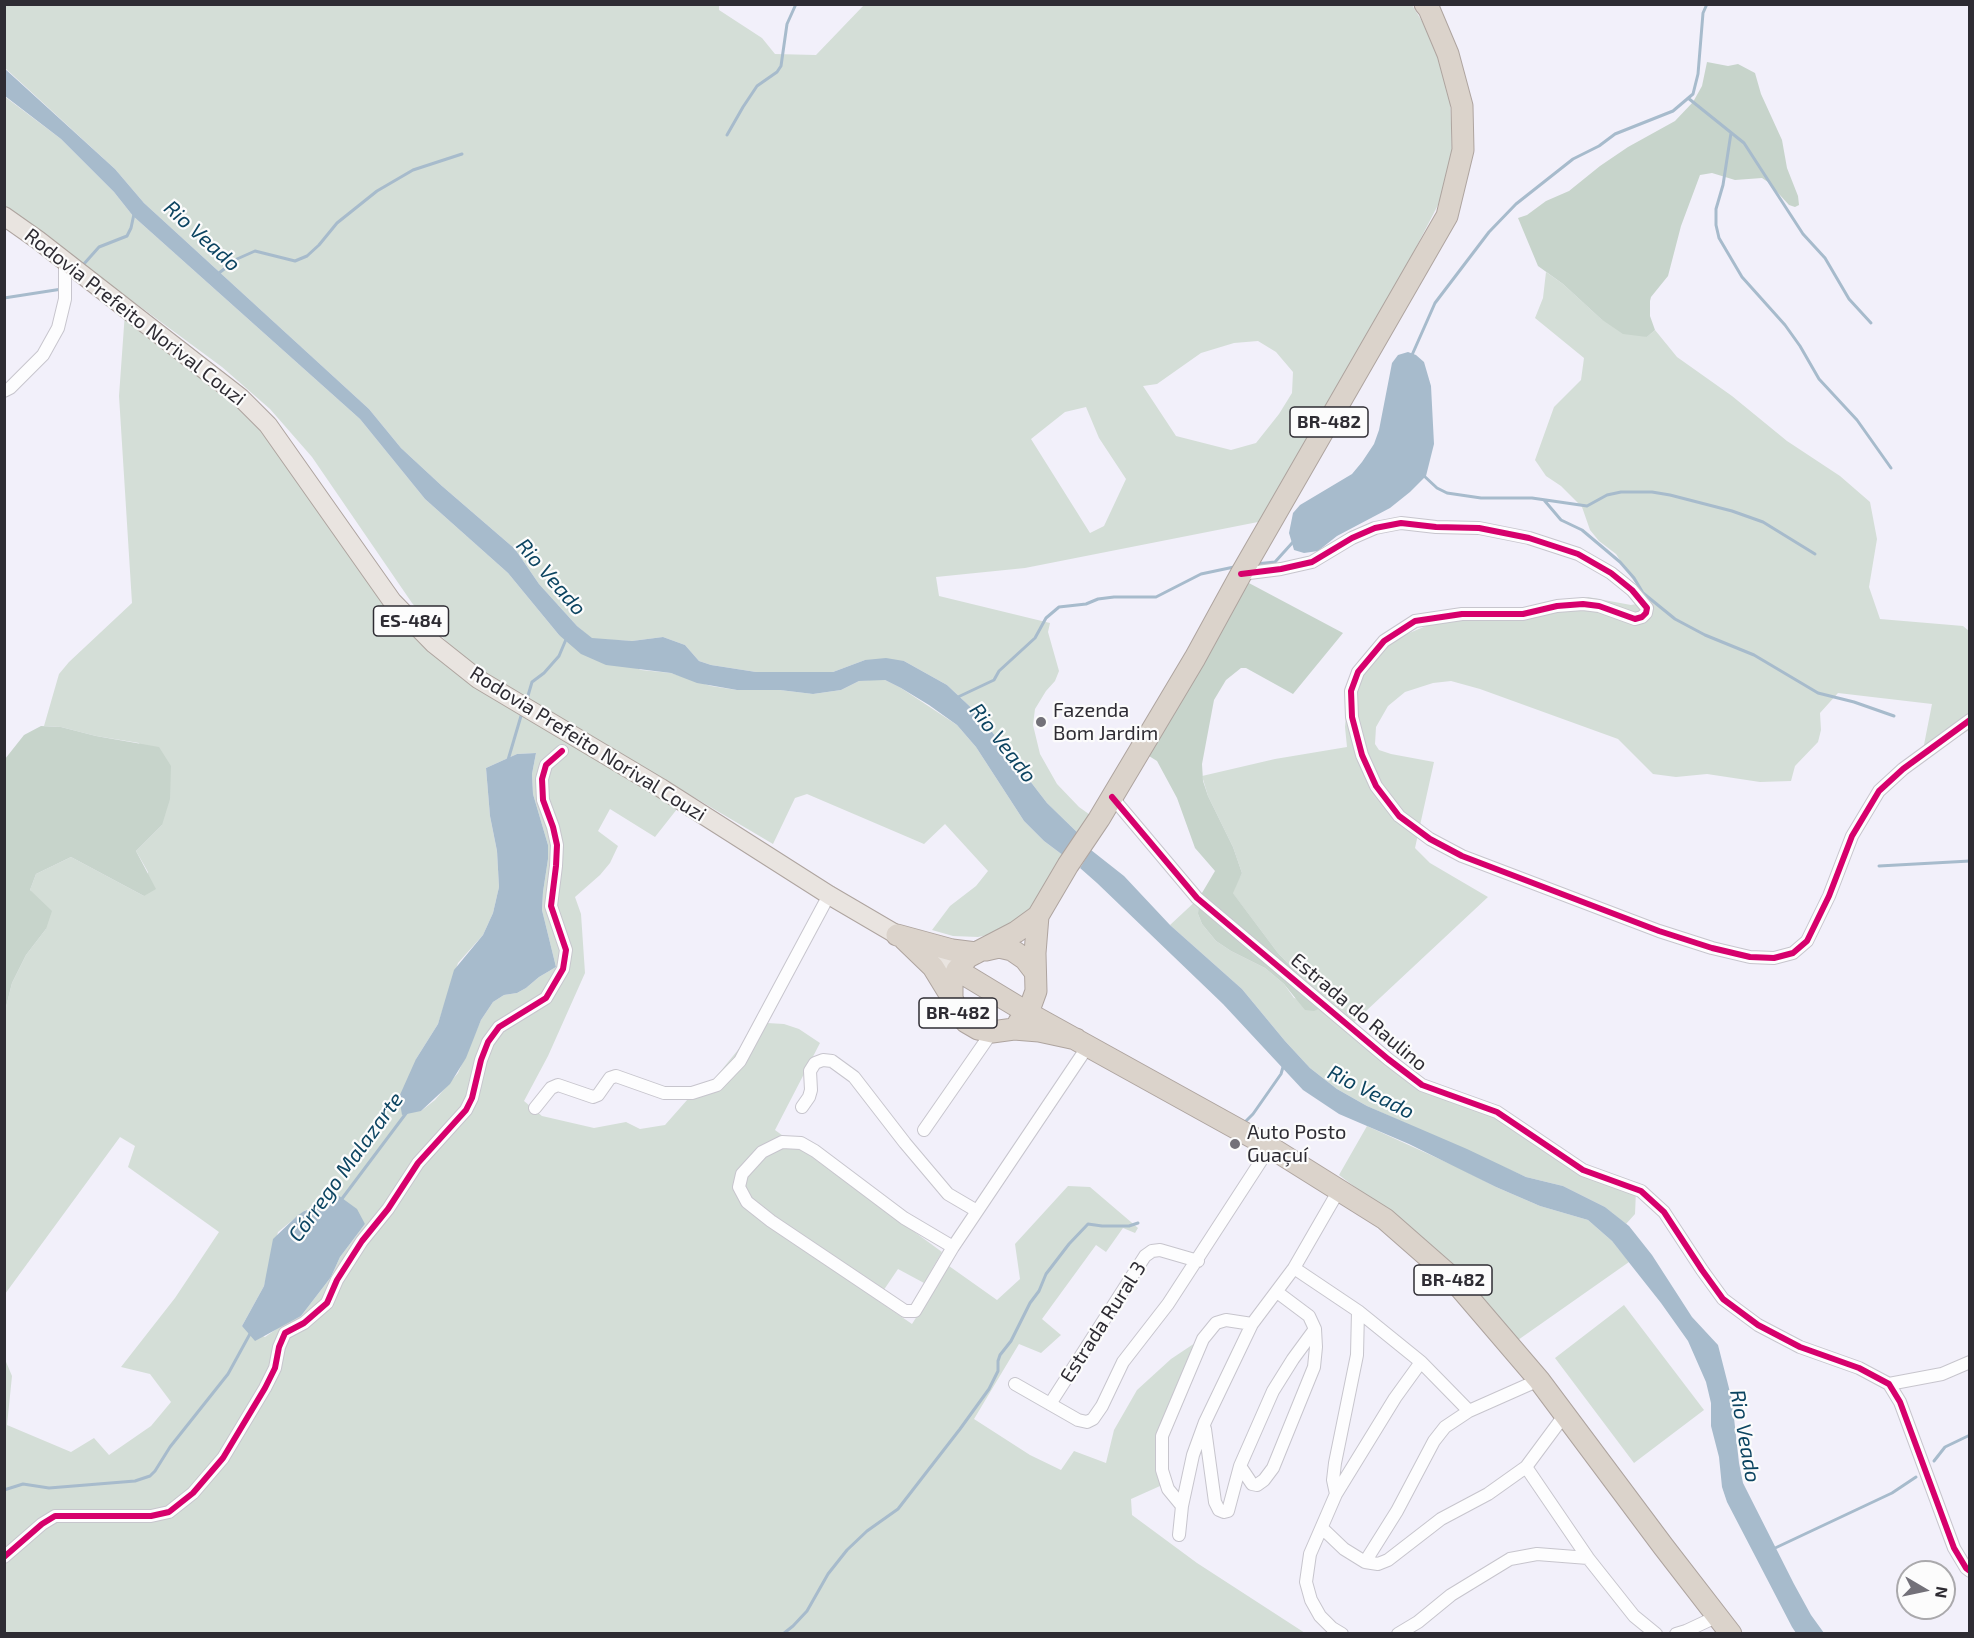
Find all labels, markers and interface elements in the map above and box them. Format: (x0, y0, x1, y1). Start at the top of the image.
water label: Rio Veado (159, 195, 245, 277)
street label: Rodovia Prefeito Norival Couzi (20, 223, 250, 411)
road number: BR-482 (1290, 407, 1368, 437)
water label: Rio Veado (511, 533, 591, 621)
road number: ES-484 (374, 606, 448, 636)
street label: Rodovia Prefeito Norival Couzi (466, 661, 710, 827)
water label: Rio Veado (964, 698, 1042, 788)
place label: Fazenda Bom Jardim (1053, 698, 1158, 745)
marker: Fazenda Bom Jardim (1034, 715, 1048, 729)
street label: Estrada do Raulino (1286, 948, 1432, 1076)
road number: BR-482 (919, 998, 997, 1028)
water label: Rio Veado (1323, 1059, 1419, 1125)
water label: Córrego Malazarte (283, 1087, 409, 1247)
place label: Auto Posto Guaçuí (1247, 1120, 1346, 1167)
marker: Auto Posto Guaçuí (1228, 1137, 1242, 1151)
street label: Estrada Rural 3 (1055, 1257, 1151, 1387)
road number: BR-482 (1414, 1265, 1492, 1295)
water label: Rio Veado (1724, 1388, 1766, 1484)
north arrow (1896, 1560, 1956, 1620)
text: N (1932, 1585, 1953, 1600)

